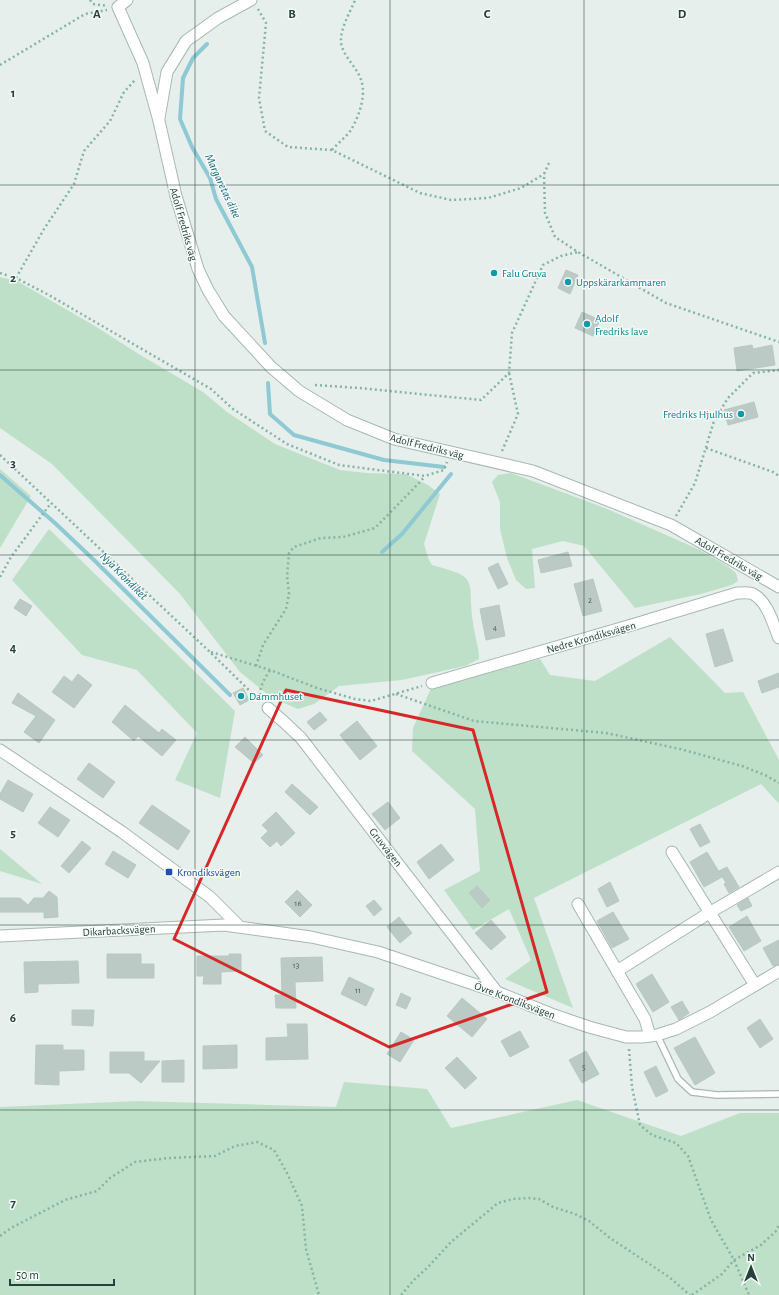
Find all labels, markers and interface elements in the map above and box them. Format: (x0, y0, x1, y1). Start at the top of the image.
text: A (93, 8, 101, 21)
text: B (288, 8, 296, 21)
text: C (484, 8, 491, 21)
text: D (678, 8, 687, 21)
text: 1 (11, 87, 15, 100)
water label: Margaretas dike (203, 152, 243, 220)
street label: Adolf Fredriks väg (168, 186, 199, 263)
marker: Falu Gruva (489, 268, 499, 278)
place label: Falu Gruva (502, 268, 547, 279)
text: 2 (10, 272, 16, 285)
marker: Uppskärarkammaren (563, 277, 573, 287)
place label: Uppskärarkammaren (576, 277, 666, 288)
place label: Adolf Fredriks lave (595, 313, 648, 337)
marker: Adolf Fredriks lave (582, 319, 592, 329)
place label: Fredriks Hjulhus (663, 409, 733, 420)
marker: Fredriks Hjulhus (736, 409, 746, 419)
street label: Adolf Fredriks väg (389, 432, 466, 461)
text: 3 (10, 457, 16, 470)
street label: Adolf Fredriks väg (693, 535, 765, 582)
water label: Nya Krondiket (98, 550, 150, 602)
house number: 2 (588, 596, 592, 605)
street label: Nedre Krondiksvägen (545, 620, 637, 655)
house number: 4 (493, 623, 498, 632)
text: 4 (10, 642, 17, 655)
marker: Dammhuset (236, 691, 246, 701)
place label: Dammhuset (249, 691, 303, 702)
street label: Gruvvägen (367, 826, 404, 869)
text: 5 (10, 827, 16, 840)
marker: Krondiksvägen (164, 867, 174, 877)
place label: Krondiksvägen (177, 867, 241, 878)
house number: 16 (294, 899, 302, 908)
street label: Dikarbacksvägen (82, 923, 156, 938)
house number: 13 (293, 961, 300, 970)
street label: Övre Krondiksvägen (473, 980, 557, 1021)
house number: 11 (355, 986, 361, 995)
text: 6 (10, 1012, 16, 1025)
house number: 5 (582, 1063, 586, 1072)
text: 7 (10, 1197, 16, 1210)
north arrow (731, 1247, 771, 1287)
text: N (747, 1252, 755, 1263)
scale bar (10, 1261, 114, 1287)
text: 50 m (16, 1269, 39, 1281)

